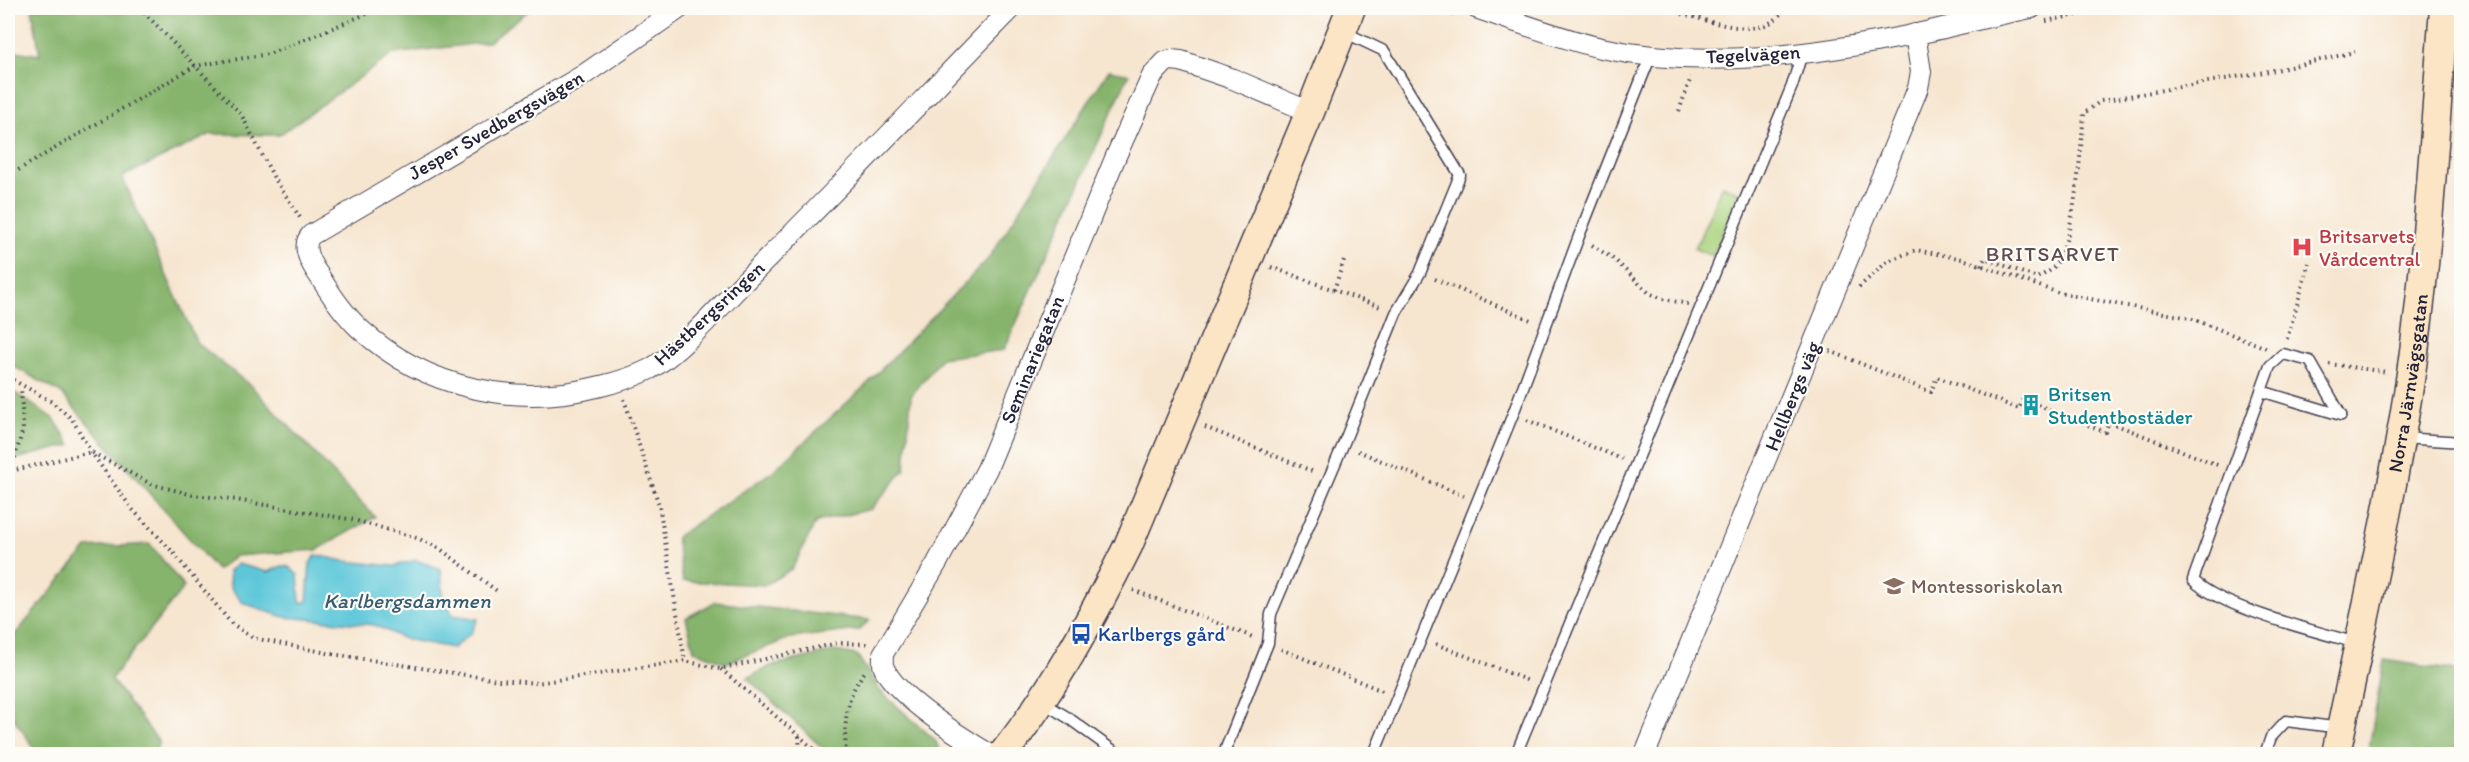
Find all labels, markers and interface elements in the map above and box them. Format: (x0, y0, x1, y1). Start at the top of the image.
street label: Tegelvägen (1705, 40, 1801, 68)
street label: Jesper Svedbergsvägen (404, 65, 588, 185)
place label: Britsarvets Vårdcentral (2319, 224, 2421, 271)
hospital icon: Britsarvets Vårdcentral (2290, 235, 2314, 259)
district label: BRITSARVET (1986, 241, 2120, 266)
street label: Hästbergsringen (649, 256, 769, 370)
street label: Seminariegatan (995, 292, 1069, 427)
street label: Norra Järnvägsgatan (2382, 292, 2433, 474)
street label: Hellbergs väg (1759, 337, 1825, 454)
place label: Britsen Studentbostäder (2048, 382, 2193, 429)
building icon: Britsen Studentbostäder (2019, 393, 2043, 417)
school or university icon: Montessoriskolan (1882, 574, 1906, 598)
place label: Montessoriskolan (1911, 574, 2063, 598)
water label: Karlbergsdammen (323, 588, 491, 613)
bus stop icon: Karlbergs gård (1069, 622, 1093, 646)
place label: Karlbergs gård (1098, 622, 1226, 646)

